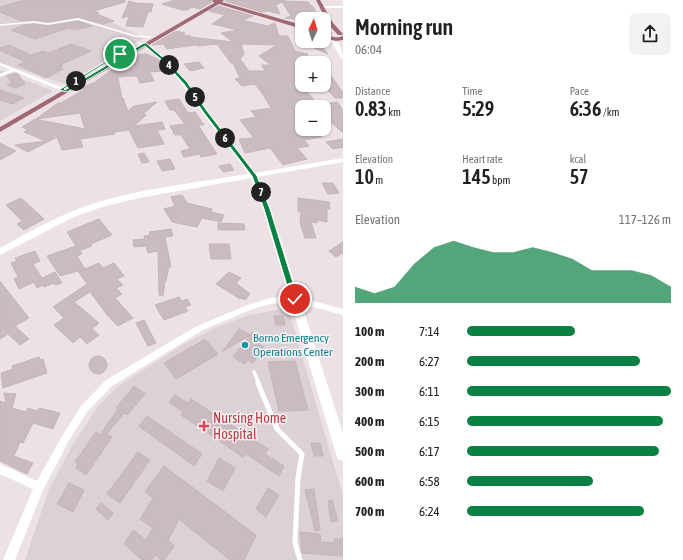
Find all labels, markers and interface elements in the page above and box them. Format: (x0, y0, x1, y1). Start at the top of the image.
north arrow (295, 12, 331, 48)
map controls (295, 12, 331, 136)
button: share (629, 13, 671, 55)
text: Morning run (355, 14, 453, 40)
pin (103, 37, 137, 71)
text: 06:04 (355, 42, 382, 57)
icon: arrive (109, 43, 131, 65)
pin: 4 (159, 55, 179, 75)
button: + (295, 56, 331, 92)
text: 4 (166, 59, 172, 71)
pin: 1 (66, 71, 86, 91)
text: 1 (73, 75, 79, 87)
text: Distance (355, 85, 390, 97)
text: Time (462, 85, 482, 97)
text: Pace (570, 85, 589, 97)
pin: 5 (185, 87, 205, 107)
text: 5 (192, 91, 198, 103)
text: 0.83 (355, 97, 387, 120)
text: 5:29 (462, 97, 494, 120)
text: 6:36 (570, 97, 601, 120)
button: − (295, 100, 331, 136)
text: km (387, 106, 401, 118)
text: /km (601, 106, 619, 118)
pin: 6 (215, 128, 235, 148)
text: 6 (222, 132, 228, 144)
text: Elevation (355, 153, 393, 165)
text: Heart rate (462, 153, 503, 165)
text: kcal (570, 153, 586, 165)
text: 10 (355, 165, 374, 188)
text: 145 (462, 165, 491, 188)
text: 57 (570, 165, 588, 188)
text: m (374, 174, 383, 186)
text: bpm (491, 174, 510, 186)
pin: 7 (251, 182, 271, 202)
text: 7 (258, 186, 264, 198)
text: Elevation (355, 212, 400, 227)
text: 117–126 m (619, 212, 671, 227)
pin (278, 282, 312, 316)
icon: check (284, 288, 306, 310)
text: 100 m (355, 324, 384, 339)
text: 7:14 (419, 324, 440, 339)
place label: Borno Emergency Operations Center (253, 331, 333, 359)
marker: Borno Emergency Operations Center (240, 340, 250, 350)
text: 200 m (355, 354, 384, 369)
text: 6:27 (419, 354, 440, 369)
text: 300 m (355, 384, 384, 399)
text: 6:11 (419, 384, 440, 399)
place label: Nursing Home Hospital (213, 410, 286, 442)
text: 400 m (355, 414, 384, 429)
text: 6:15 (419, 414, 440, 429)
marker: Nursing Home Hospital (198, 420, 210, 432)
text: 500 m (355, 444, 384, 459)
text: 6:17 (419, 444, 440, 459)
text: 600 m (355, 474, 384, 489)
text: 6:58 (419, 474, 440, 489)
text: 700 m (355, 504, 384, 519)
text: 6:24 (419, 504, 440, 519)

